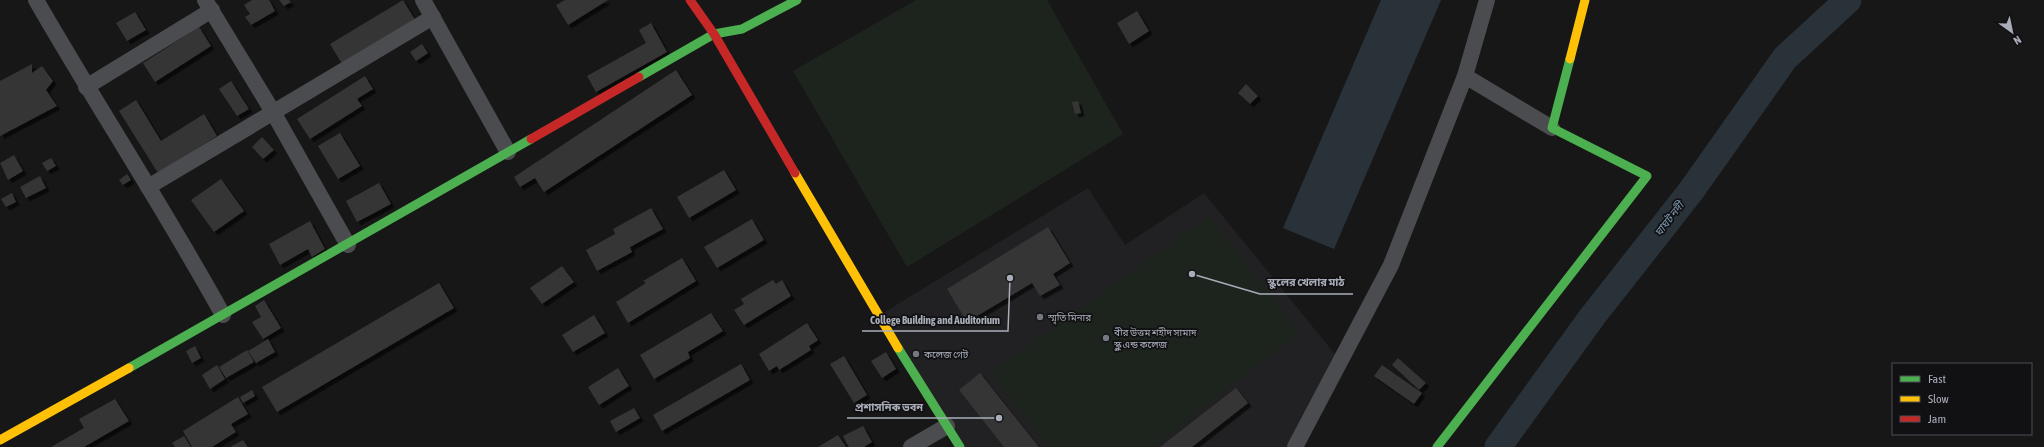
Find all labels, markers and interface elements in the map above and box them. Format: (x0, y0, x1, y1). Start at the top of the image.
north arrow (1992, 12, 2032, 52)
text: N (2011, 34, 2023, 47)
water label: ঘাঘট নদী (1651, 197, 1687, 238)
callout: স্কুলের খেলার মাঠ (1260, 271, 1353, 294)
text: স্কুলের খেলার মাঠ (1266, 275, 1345, 289)
callout: College Building and Auditorium (862, 308, 1008, 331)
marker: স্মৃতি মিনার (1035, 312, 1045, 322)
place label: স্মৃতি মিনার (1047, 312, 1092, 325)
text: College Building and Auditorium (870, 314, 1000, 326)
place label: বীর উত্তম শহীদ সামাদ স্কুল এন্ড কলেজ (1113, 327, 1197, 351)
marker: বীর উত্তম শহীদ সামাদ স্কুল এন্ড কলেজ (1101, 333, 1111, 343)
marker: কলেজ গেট (911, 349, 921, 359)
place label: কলেজ গেট (923, 349, 969, 360)
legend (1892, 363, 2032, 435)
text: Fast (1928, 372, 1946, 386)
text: Slow (1928, 392, 1949, 406)
callout: প্রশাসনিক ভবন (847, 395, 931, 418)
text: প্রশাসনিক ভবন (855, 401, 923, 413)
text: Jam (1928, 412, 1946, 426)

